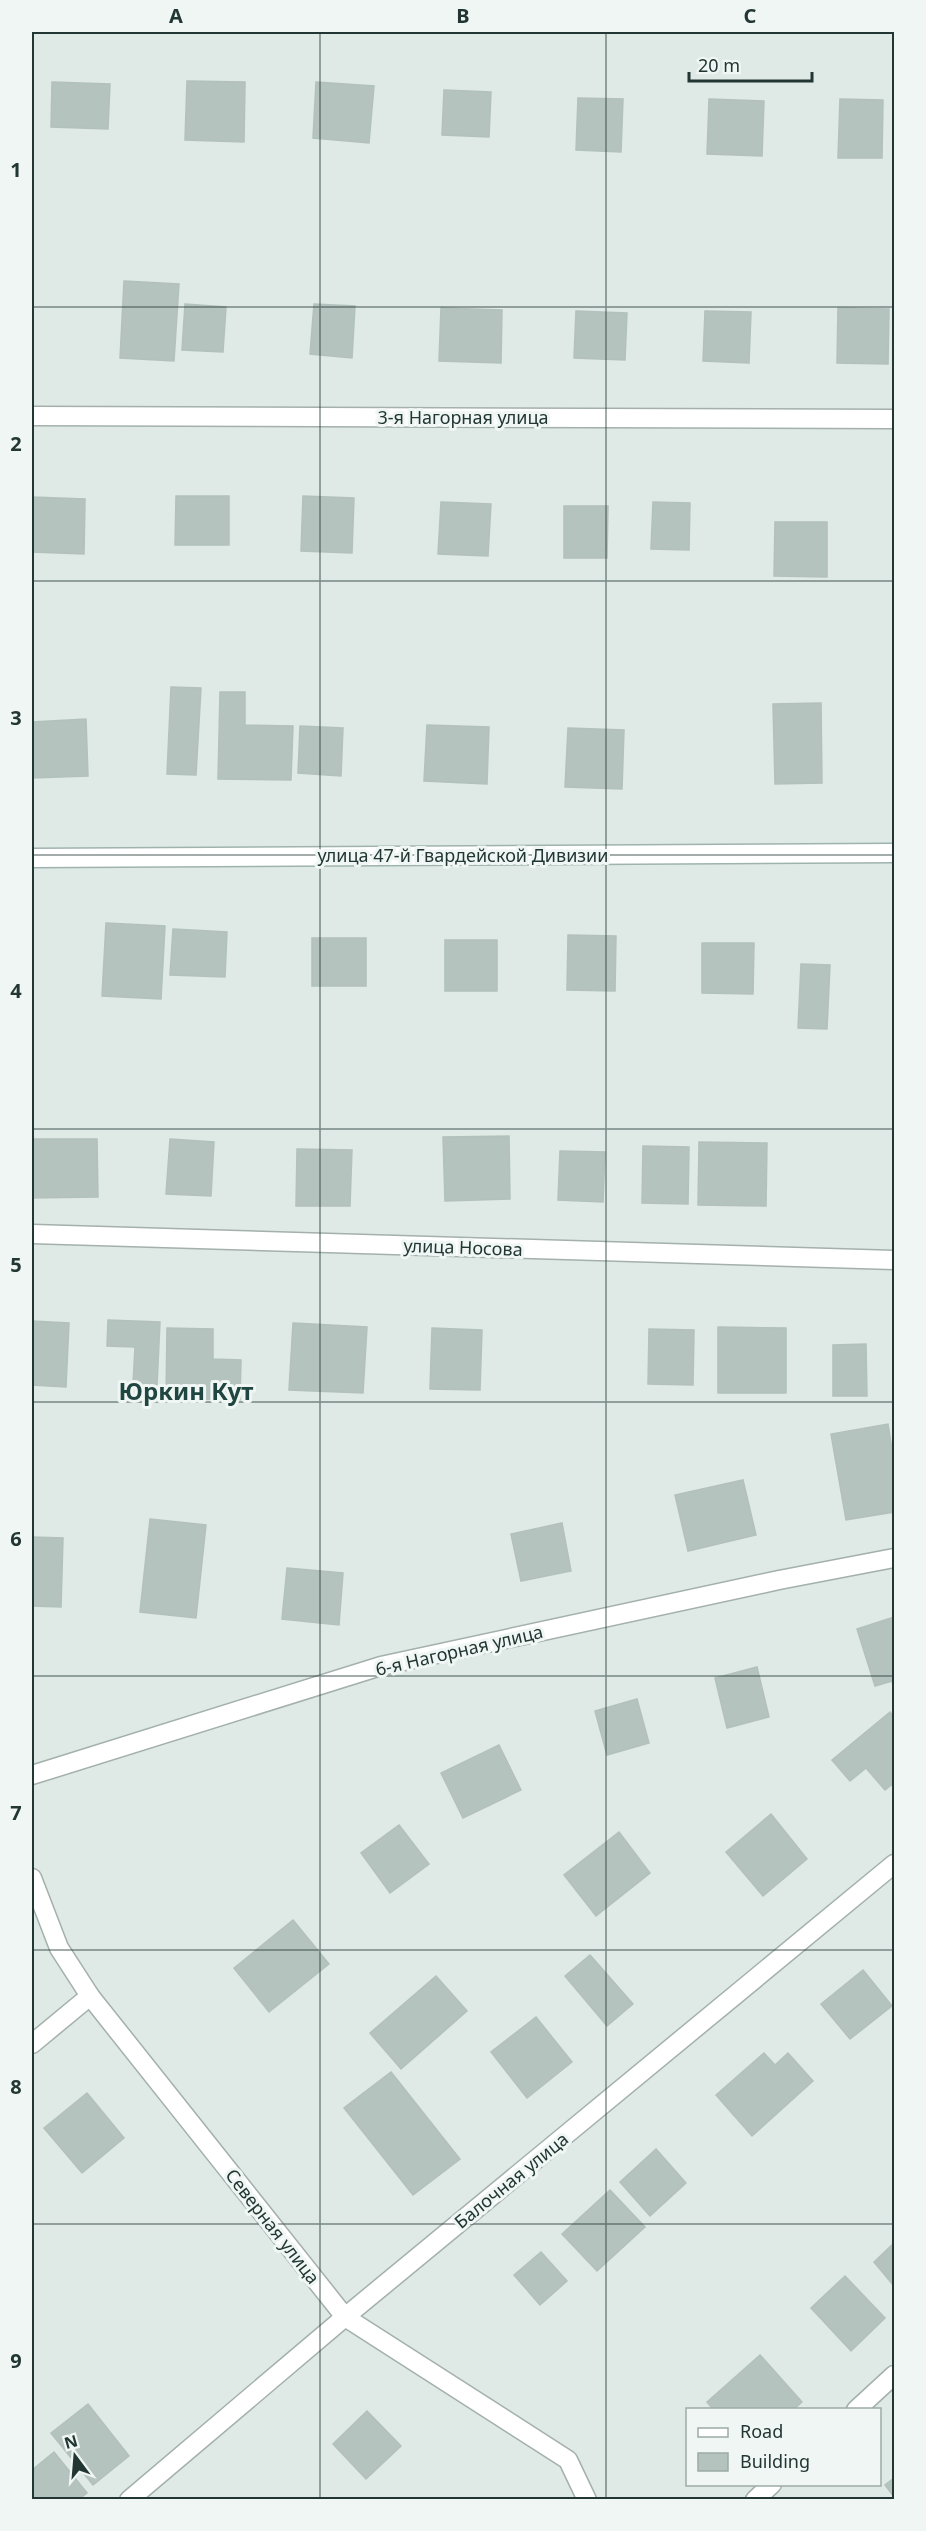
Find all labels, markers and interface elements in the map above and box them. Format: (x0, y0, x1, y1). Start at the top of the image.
text: A (169, 2, 183, 29)
text: B (456, 2, 470, 29)
text: C (744, 2, 757, 29)
scale bar (689, 45, 812, 83)
text: 20 m (698, 53, 740, 77)
text: 1 (10, 156, 22, 183)
street label: 3-я Нагорная улица (377, 405, 549, 429)
text: 2 (10, 430, 22, 457)
text: 3 (10, 704, 22, 731)
street label: улица 47-й Гвардейской Дивизии (318, 843, 608, 867)
text: 4 (10, 977, 22, 1004)
street label: улица Носова (403, 1233, 523, 1261)
text: 5 (10, 1251, 22, 1278)
district label: Юркин Кут (119, 1374, 253, 1407)
text: 6 (10, 1525, 22, 1552)
street label: 6-я Нагорная улица (373, 1619, 545, 1681)
text: 7 (10, 1799, 22, 1826)
text: 8 (10, 2073, 22, 2100)
street label: Балочная улица (449, 2127, 573, 2233)
street label: Северная улица (221, 2164, 325, 2288)
text: 9 (10, 2347, 22, 2374)
legend (686, 2408, 881, 2486)
text: Road (740, 2419, 783, 2443)
north arrow (45, 2426, 105, 2486)
text: N (62, 2429, 80, 2454)
text: Building (740, 2449, 810, 2473)

